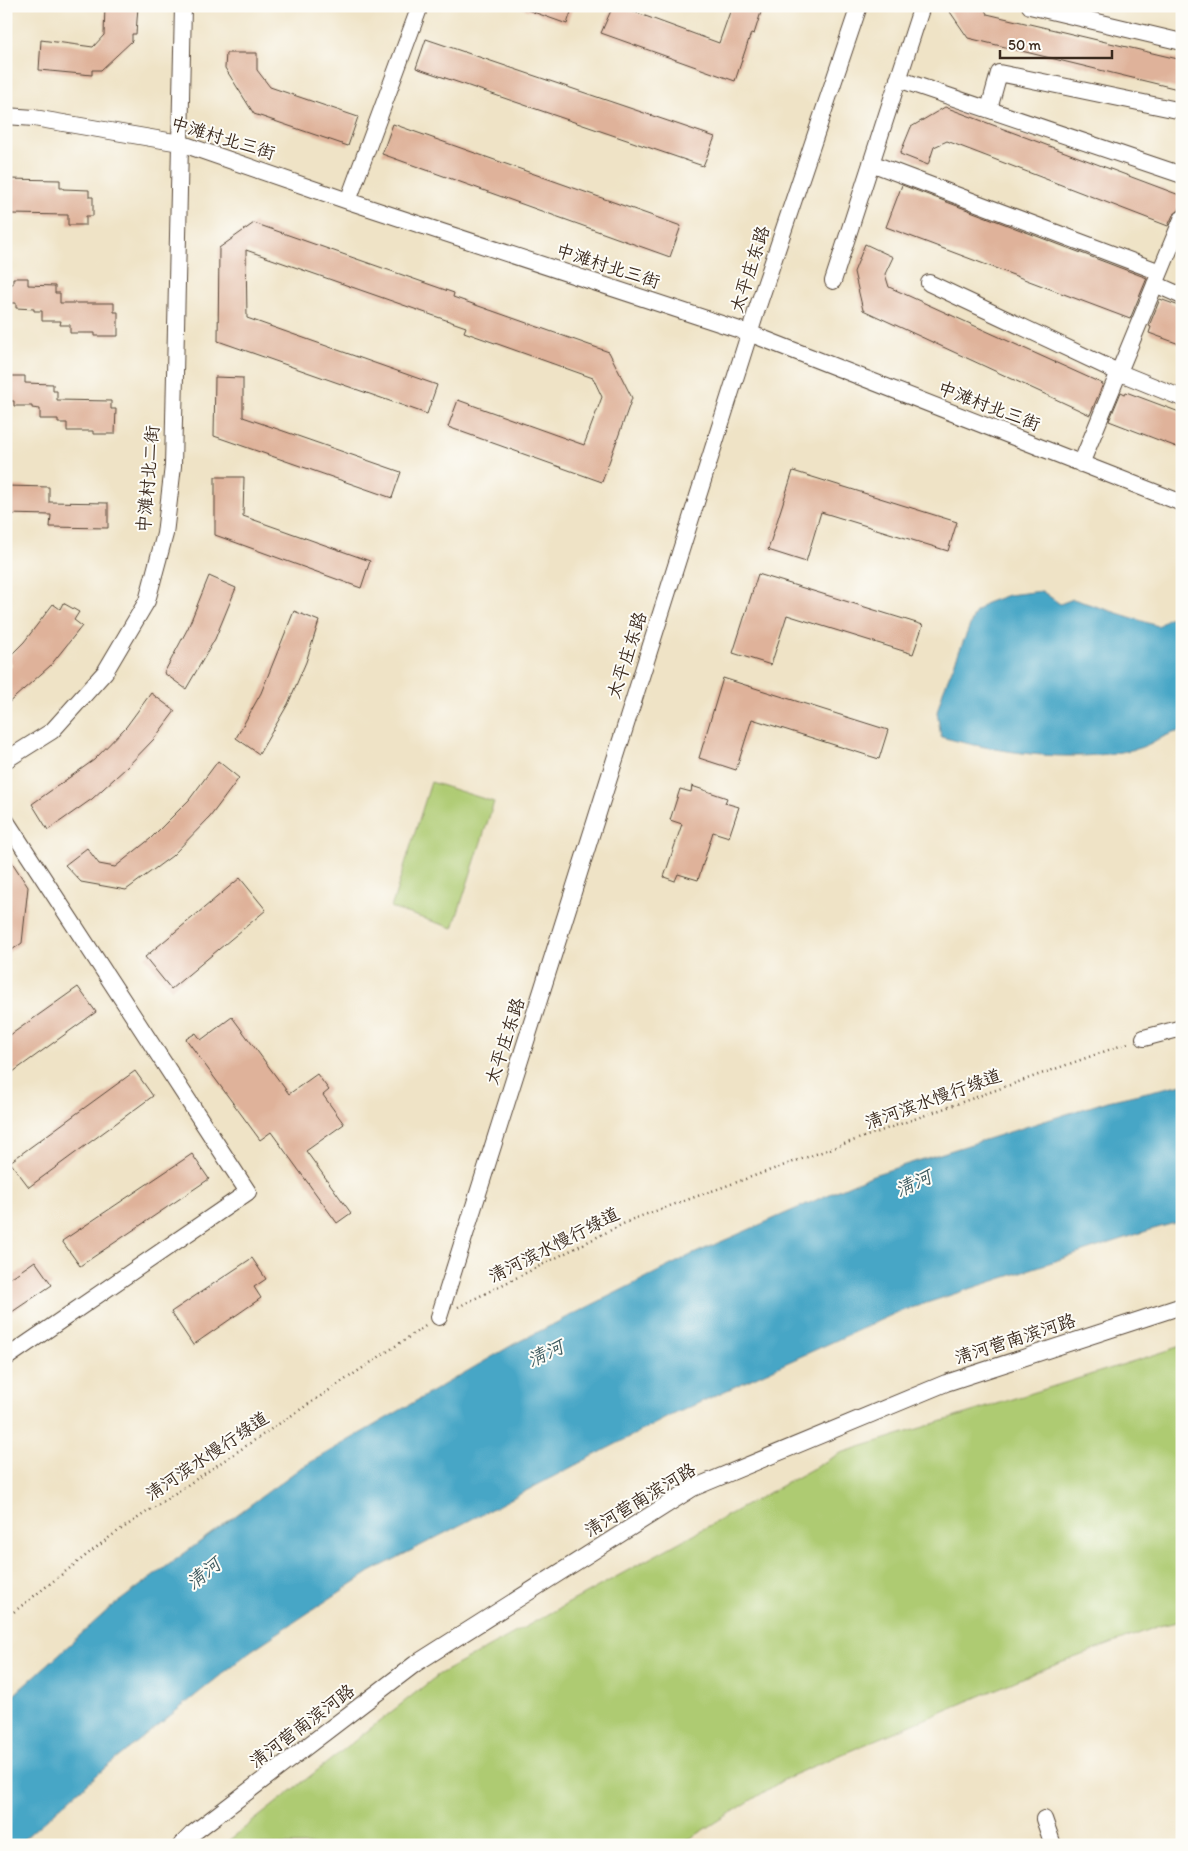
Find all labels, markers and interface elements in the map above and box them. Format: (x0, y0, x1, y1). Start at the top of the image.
scale bar (1000, 28, 1113, 60)
text: 50 m (1008, 36, 1041, 54)
street label: 中滩村北三街 (168, 112, 278, 164)
street label: 太平庄东路 (726, 223, 774, 315)
street label: 中滩村北三街 (553, 239, 663, 293)
street label: 中滩村北三街 (935, 376, 1043, 436)
street label: 中滩村北二街 (132, 424, 164, 534)
street label: 太平庄东路 (603, 609, 651, 701)
street label: 太平庄东路 (481, 995, 529, 1087)
street label: 清河滨水慢行绿道 (862, 1064, 1004, 1134)
water label: 清河 (891, 1164, 938, 1202)
street label: 清河滨水慢行绿道 (485, 1203, 623, 1287)
street label: 清河营南滨河路 (952, 1309, 1078, 1369)
water label: 清河 (523, 1334, 570, 1372)
street label: 清河滨水慢行绿道 (141, 1407, 273, 1505)
street label: 清河营南滨河路 (580, 1458, 700, 1542)
water label: 清河 (181, 1551, 228, 1594)
street label: 清河营南滨河路 (245, 1679, 359, 1773)

